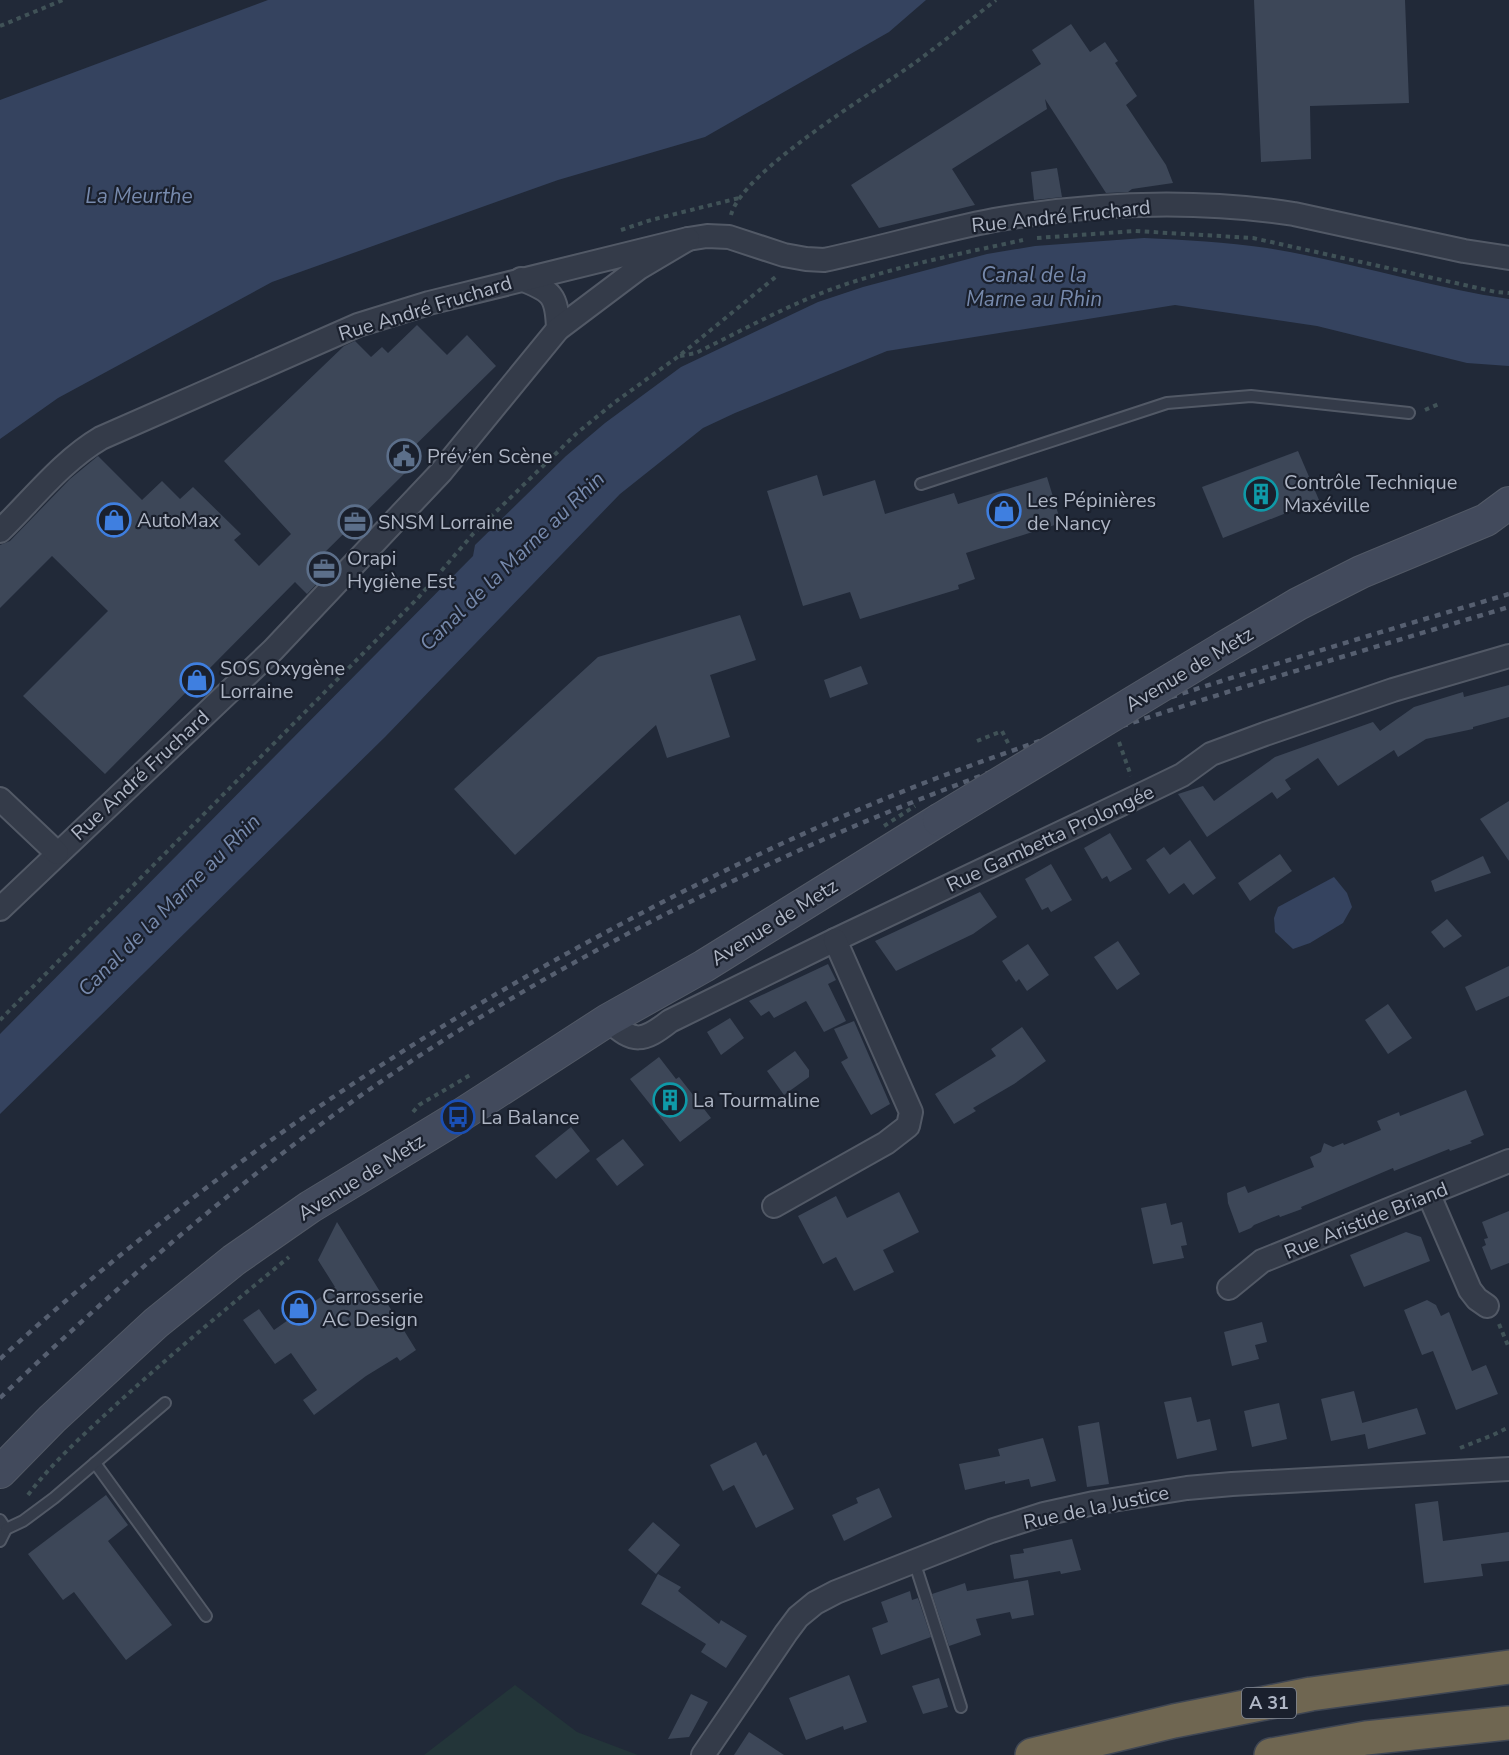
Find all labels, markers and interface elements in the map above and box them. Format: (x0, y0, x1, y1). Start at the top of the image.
water label: La Meurthe (85, 182, 193, 210)
street label: Rue André Fruchard (970, 194, 1152, 239)
water label: Canal de la Marne au Rhin (966, 261, 1102, 313)
street label: Rue André Fruchard (335, 269, 515, 348)
public building icon: Prév’en Scène (386, 438, 422, 474)
place label: Prév’en Scène (427, 443, 552, 470)
water label: Canal de la Marne au Rhin (413, 465, 611, 657)
place label: Contrôle Technique Maxéville (1284, 469, 1457, 519)
building icon: Contrôle Technique Maxéville (1243, 476, 1279, 512)
place label: Les Pépinières de Nancy (1027, 487, 1156, 537)
shop icon: Les Pépinières de Nancy (986, 493, 1022, 529)
shop icon: AutoMax (96, 502, 132, 538)
office icon: SNSM Lorraine (337, 504, 373, 540)
place label: AutoMax (137, 507, 220, 534)
place label: SNSM Lorraine (378, 509, 513, 536)
place label: Orapi Hygiène Est (347, 545, 456, 595)
office icon: Orapi Hygiène Est (306, 551, 342, 587)
street label: Avenue de Metz (1120, 621, 1258, 718)
place label: SOS Oxygène Lorraine (220, 655, 345, 705)
shop icon: SOS Oxygène Lorraine (179, 662, 215, 698)
street label: Rue André Fruchard (65, 704, 215, 847)
street label: Rue Gambetta Prolongée (942, 778, 1158, 899)
water label: Canal de la Marne au Rhin (72, 808, 266, 1002)
street label: Avenue de Metz (706, 873, 843, 972)
building icon: La Tourmaline (652, 1082, 688, 1118)
place label: La Tourmaline (693, 1087, 820, 1114)
bus stop icon: La Balance (440, 1099, 476, 1135)
place label: La Balance (481, 1104, 579, 1131)
street label: Avenue de Metz (293, 1128, 430, 1227)
street label: Rue Aristide Briand (1280, 1175, 1452, 1266)
place label: Carrosserie AC Design (322, 1283, 423, 1333)
shop icon: Carrosserie AC Design (281, 1290, 317, 1326)
street label: Rue de la Justice (1021, 1479, 1171, 1536)
road number: A 31 (1242, 1688, 1296, 1718)

